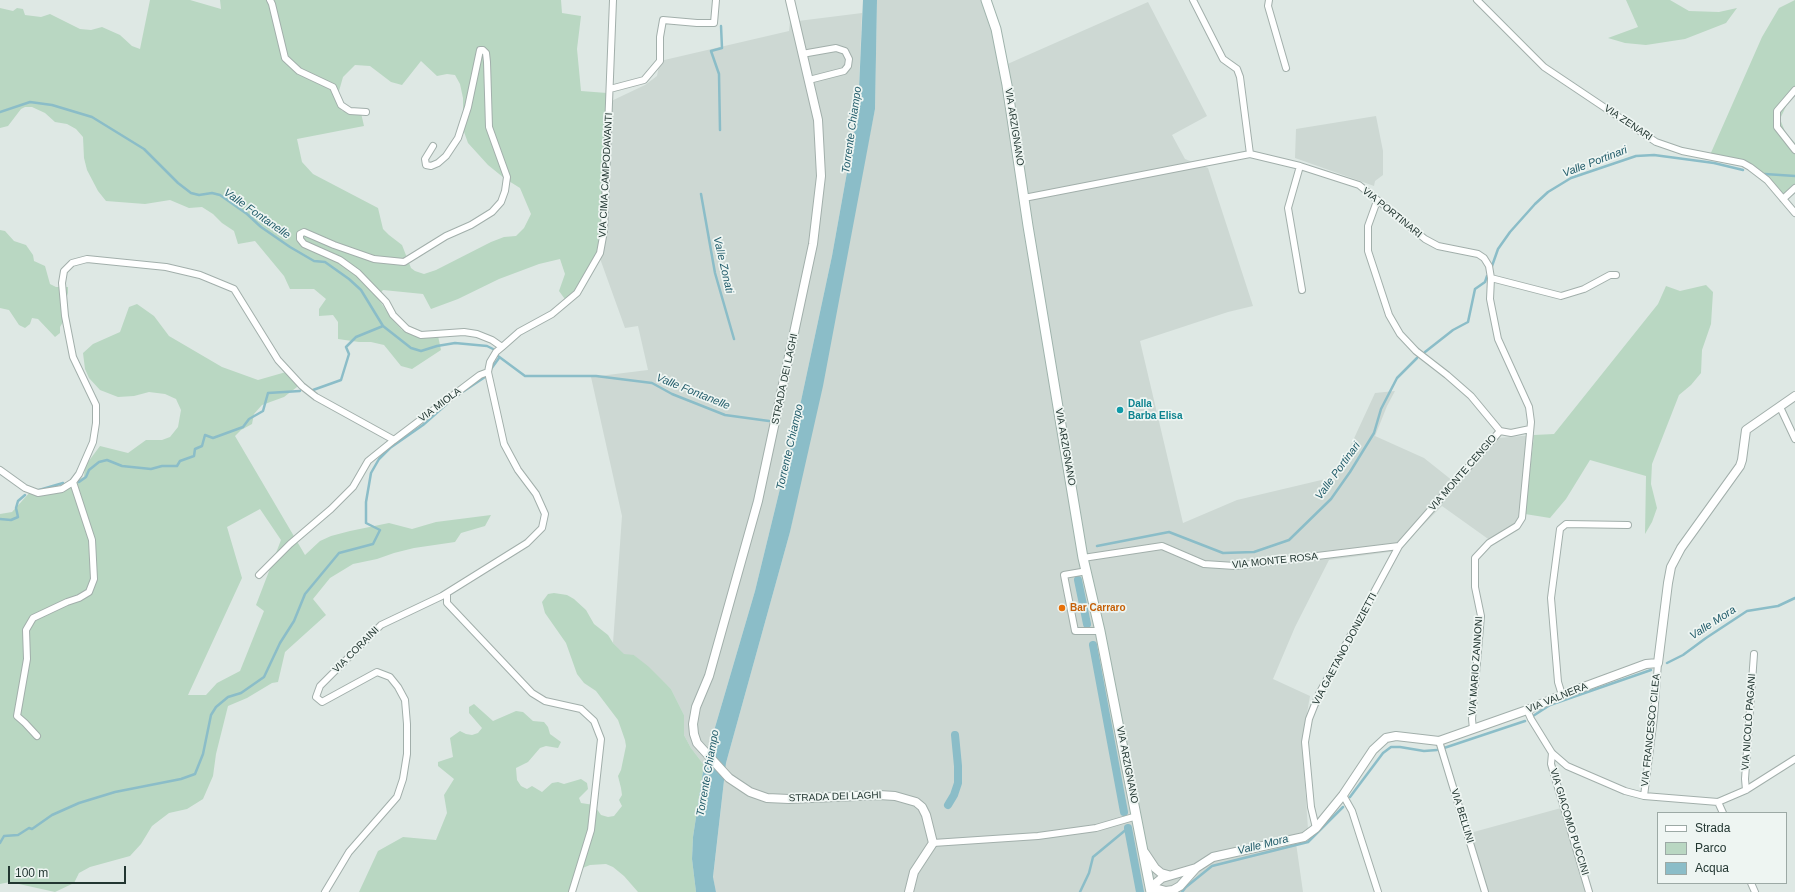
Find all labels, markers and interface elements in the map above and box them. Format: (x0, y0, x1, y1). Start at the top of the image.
water label: Torrente Chiampo (839, 86, 865, 174)
street label: VIA ARZIGNANO (1002, 87, 1026, 167)
street label: VIA ZENARI (1602, 102, 1654, 144)
street label: VIA CIMA CAMPODAVANTI (597, 112, 615, 238)
water label: Valle Portinari (1561, 144, 1629, 180)
street label: VIA PORTINARI (1360, 185, 1424, 241)
water label: Valle Fontanelle (221, 186, 293, 242)
water label: Valle Zonati (710, 235, 736, 295)
street label: STRADA DEI LAGHI (769, 332, 801, 426)
water label: Valle Fontanelle (654, 371, 732, 413)
street label: VIA MIOLA (416, 385, 464, 425)
place label: Dalla Barba Elisa (1128, 398, 1182, 422)
water label: Torrente Chiampo (774, 403, 806, 491)
marker: Dalla Barba Elisa (1115, 405, 1125, 415)
street label: VIA ARZIGNANO (1052, 407, 1078, 487)
street label: VIA MONTE CENGIO (1427, 432, 1499, 514)
water label: Valle Portinari (1313, 440, 1363, 502)
street label: VIA MONTE ROSA (1232, 551, 1318, 571)
street label: VIA GAETANO DONIZIETTI (1310, 591, 1380, 707)
place label: Bar Carraro (1070, 602, 1126, 614)
marker: Bar Carraro (1057, 603, 1067, 613)
water label: Valle Mora (1688, 603, 1738, 643)
street label: VIA MARIO ZANNONI (1467, 616, 1485, 716)
street label: VIA CORAINI (330, 624, 382, 676)
street label: VIA FRANCESCO CILEA (1639, 673, 1663, 787)
street label: VIA NICOLÒ PAGANI (1740, 673, 1758, 771)
street label: VIA VALNERA (1525, 680, 1589, 716)
street label: VIA ARZIGNANO (1114, 725, 1140, 805)
water label: Torrente Chiampo (694, 729, 722, 817)
street label: VIA GIACOMO PUCCINI (1547, 767, 1591, 877)
street label: VIA BELLINI (1448, 787, 1476, 845)
street label: STRADA DEI LAGHI (788, 789, 882, 805)
legend (1657, 812, 1787, 884)
text: Strada (1695, 821, 1730, 835)
water label: Valle Mora (1236, 832, 1290, 858)
text: Parco (1695, 841, 1726, 855)
scale bar (10, 858, 128, 884)
text: Acqua (1695, 861, 1729, 875)
text: 100 m (15, 866, 48, 880)

